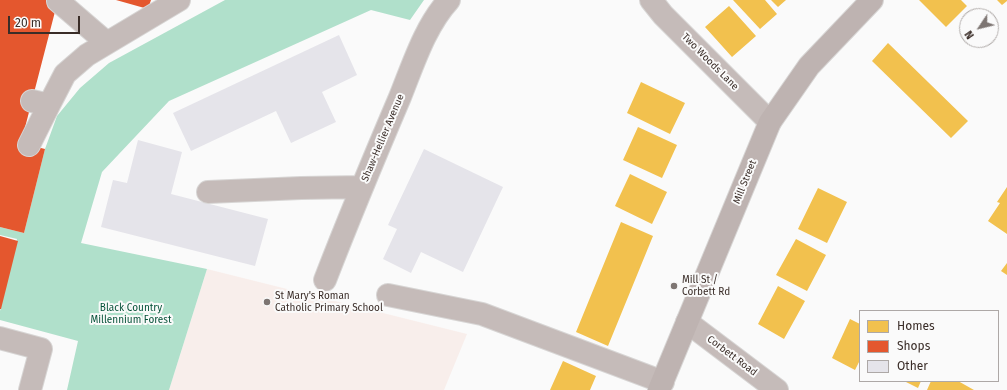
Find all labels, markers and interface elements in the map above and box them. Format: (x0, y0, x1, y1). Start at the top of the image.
scale bar (10, 8, 82, 34)
north arrow (959, 8, 999, 48)
text: 20 m (15, 16, 41, 30)
text: N (962, 28, 977, 41)
street label: Two Woods Lane (679, 31, 741, 93)
street label: Shaw-Hellier Avenue (359, 92, 407, 184)
street label: Mill Street (731, 158, 759, 206)
place label: Mill St / Corbett Rd (682, 274, 730, 298)
marker: Mill St / Corbett Rd (669, 281, 679, 291)
place label: St Mary's Roman Catholic Primary School (275, 290, 383, 314)
marker: St Mary's Roman Catholic Primary School (262, 297, 272, 307)
park label: Black Country Millennium Forest (90, 302, 172, 326)
legend (859, 310, 999, 382)
text: Homes (897, 319, 935, 333)
street label: Corbett Road (705, 333, 759, 379)
text: Shops (897, 339, 930, 353)
text: Other (897, 359, 928, 373)

